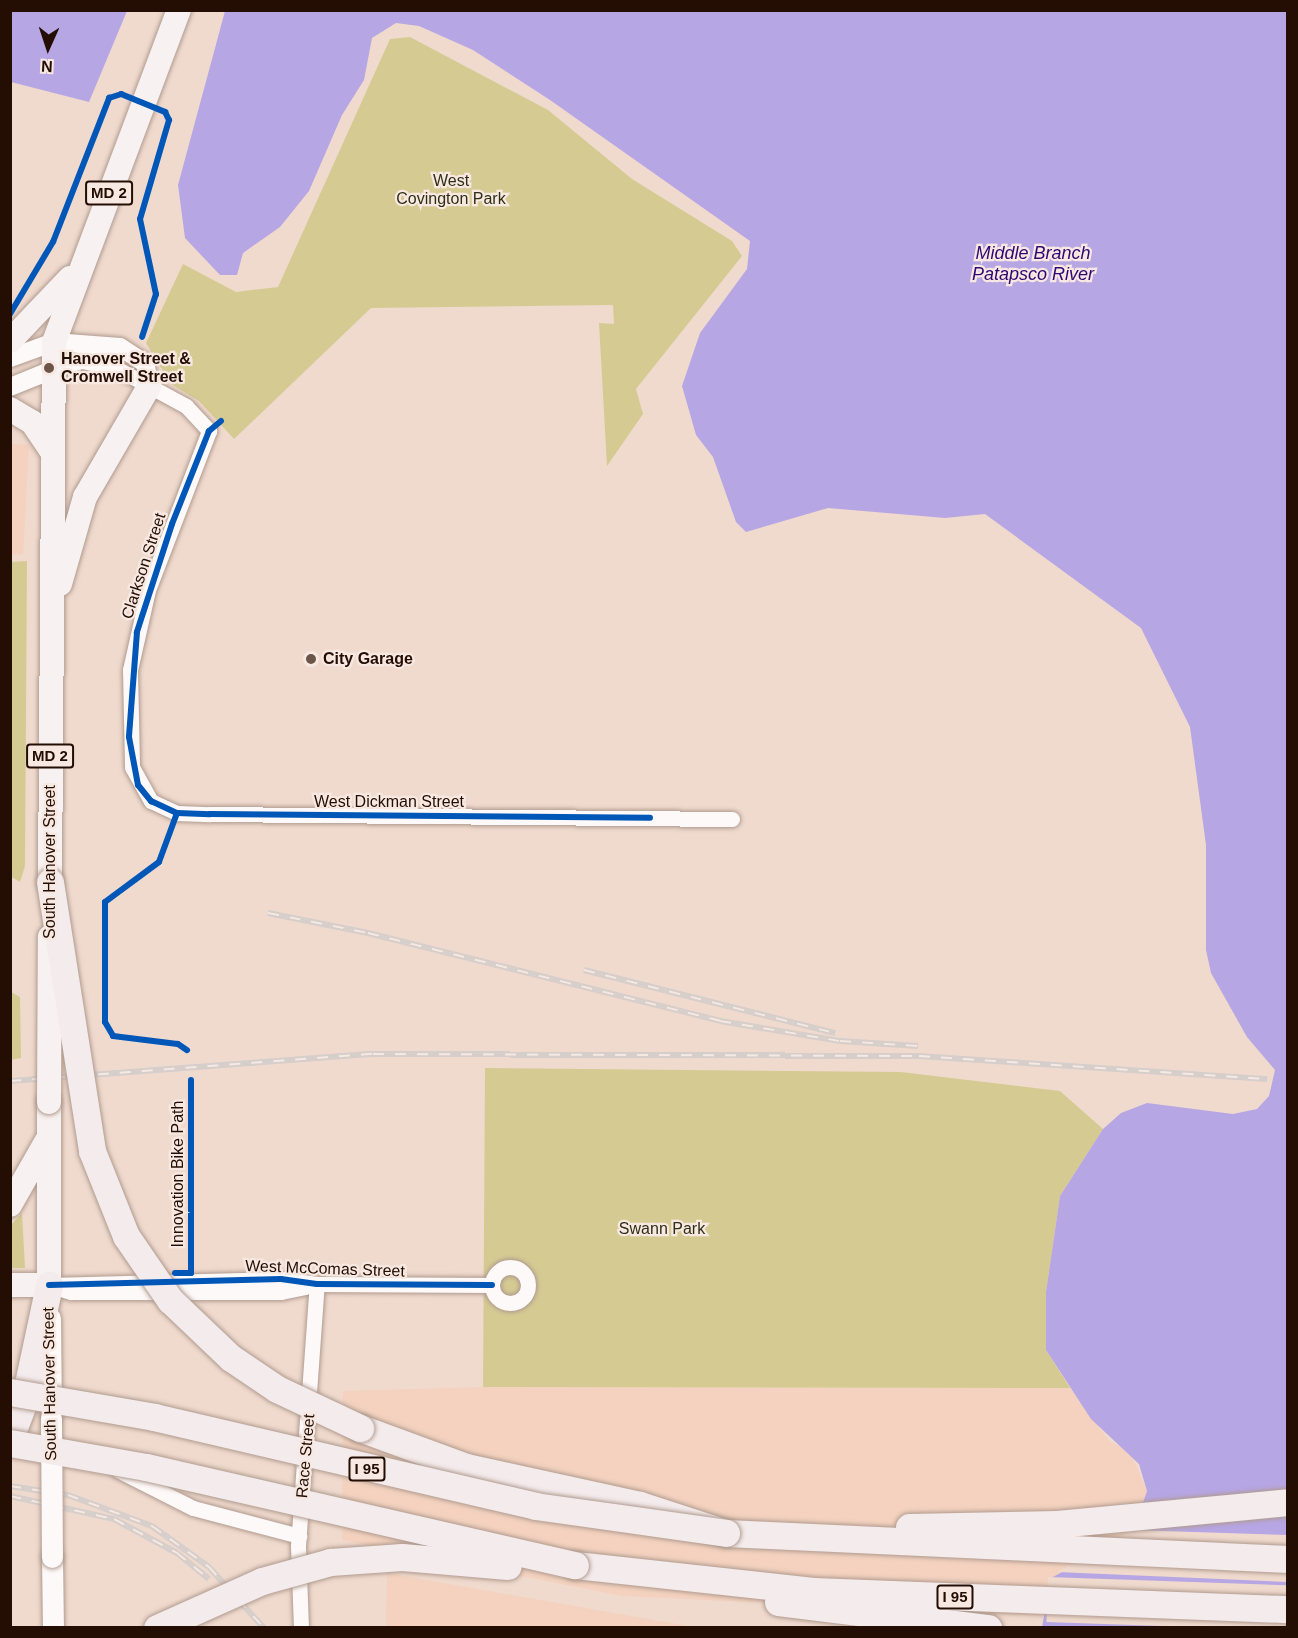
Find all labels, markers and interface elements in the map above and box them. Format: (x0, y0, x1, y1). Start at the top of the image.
north arrow (18, 18, 78, 78)
text: N (41, 58, 53, 75)
park label: West Covington Park (396, 171, 506, 209)
road number: MD 2 (85, 181, 133, 205)
water label: Middle Branch Patapsco River (972, 243, 1094, 286)
place label: Hanover Street & Cromwell Street (61, 349, 191, 387)
marker: Hanover Street & Cromwell Street (42, 361, 56, 375)
street label: Clarkson Street (118, 511, 170, 621)
place label: City Garage (323, 649, 413, 669)
marker: City Garage (304, 652, 318, 666)
road number: MD 2 (26, 744, 74, 768)
street label: South Hanover Street (40, 785, 60, 939)
street label: West Dickman Street (314, 792, 464, 812)
street label: Innovation Bike Path (168, 1101, 188, 1247)
park label: Swann Park (619, 1219, 705, 1239)
street label: West McComas Street (245, 1257, 405, 1281)
street label: South Hanover Street (39, 1307, 61, 1461)
street label: Race Street (293, 1413, 319, 1499)
road number: I 95 (348, 1457, 386, 1481)
road number: I 95 (936, 1585, 974, 1609)

